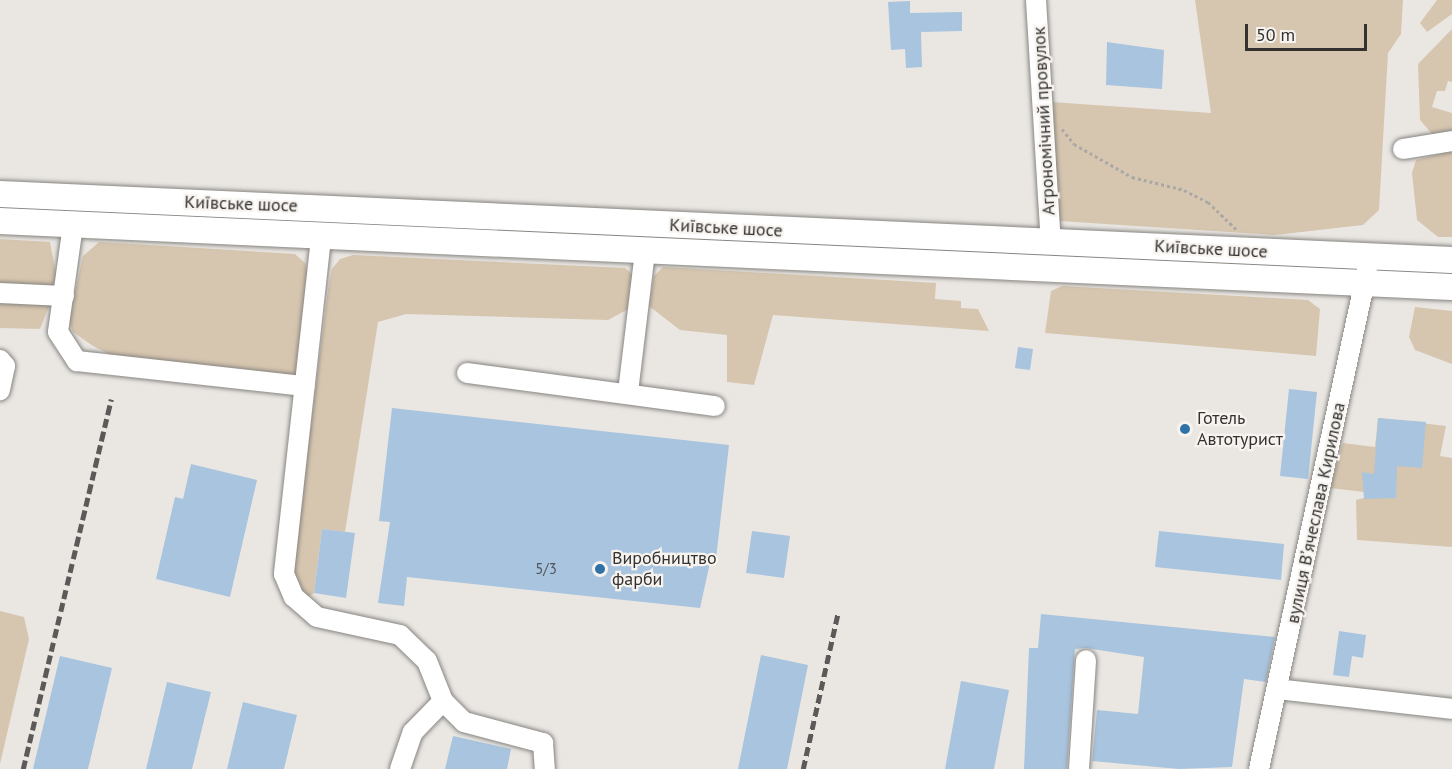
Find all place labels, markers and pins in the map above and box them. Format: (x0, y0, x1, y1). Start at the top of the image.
place label: Готель Автотурист (1197, 408, 1283, 450)
marker: Готель Автотурист (1178, 422, 1192, 436)
place label: Виробництво фарби (612, 548, 717, 590)
marker: Виробництво фарби (593, 562, 607, 576)

